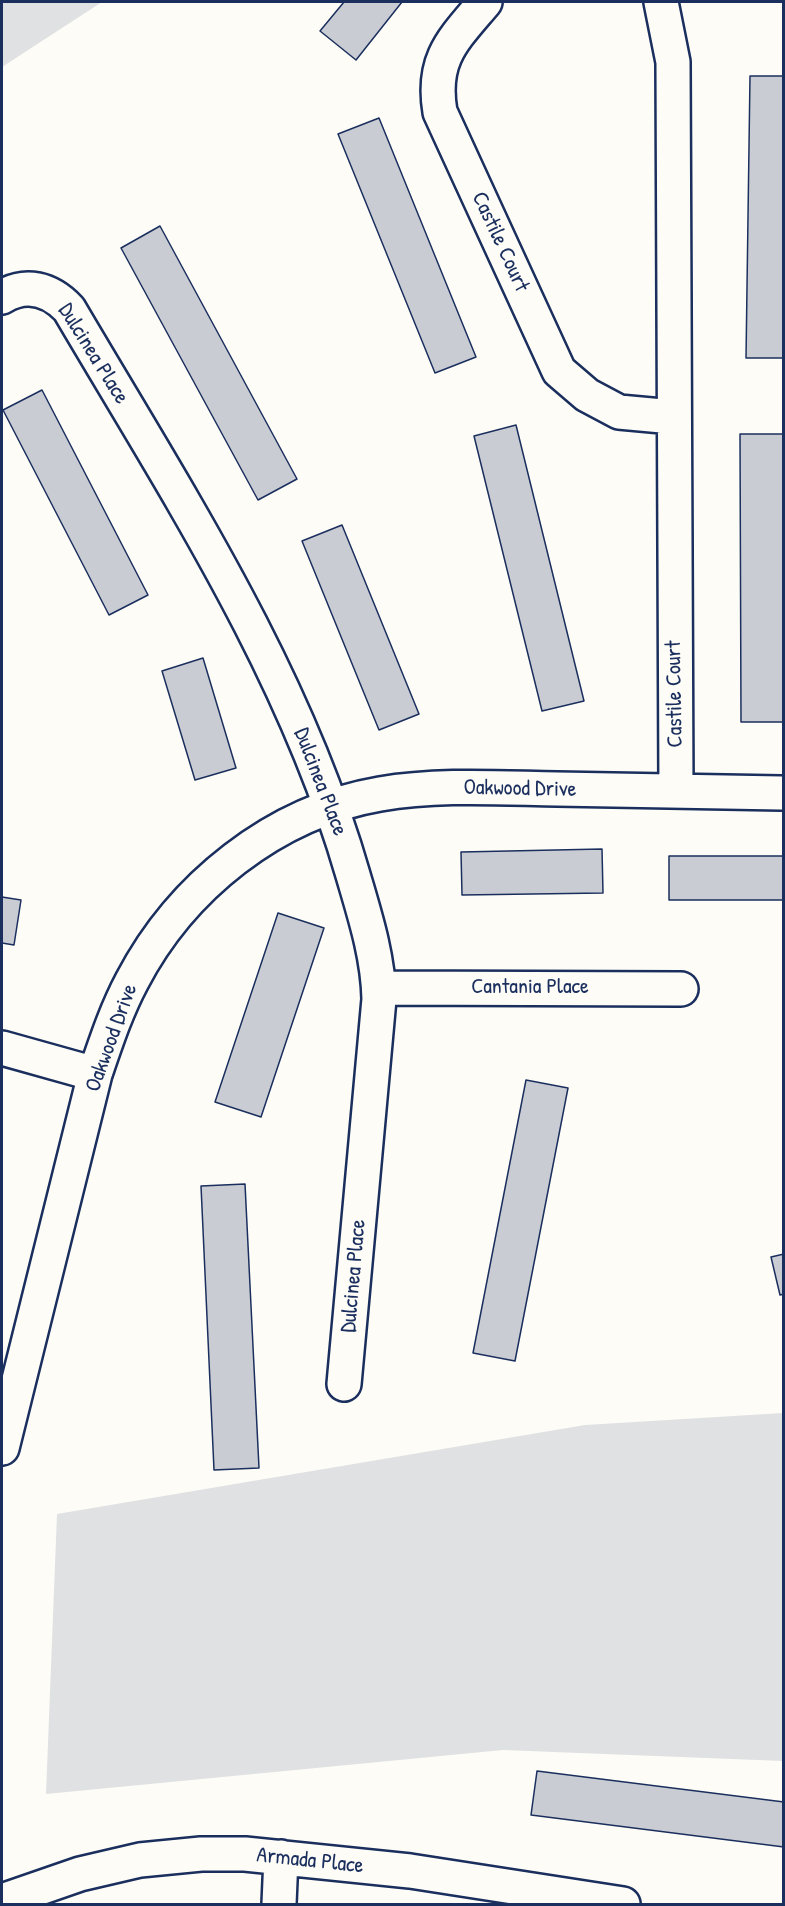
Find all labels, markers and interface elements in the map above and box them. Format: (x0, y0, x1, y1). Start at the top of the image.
street label: Castile Court (465, 188, 535, 296)
street label: Dulcinea Place (52, 299, 134, 409)
street label: Castile Court (661, 640, 689, 748)
street label: Dulcinea Place (287, 724, 353, 840)
street label: Oakwood Drive (463, 775, 577, 803)
street label: Cantania Place (471, 974, 589, 1000)
street label: Oakwood Drive (80, 980, 144, 1096)
street label: Dulcinea Place (336, 1218, 372, 1334)
street label: Armada Place (255, 1842, 365, 1880)

